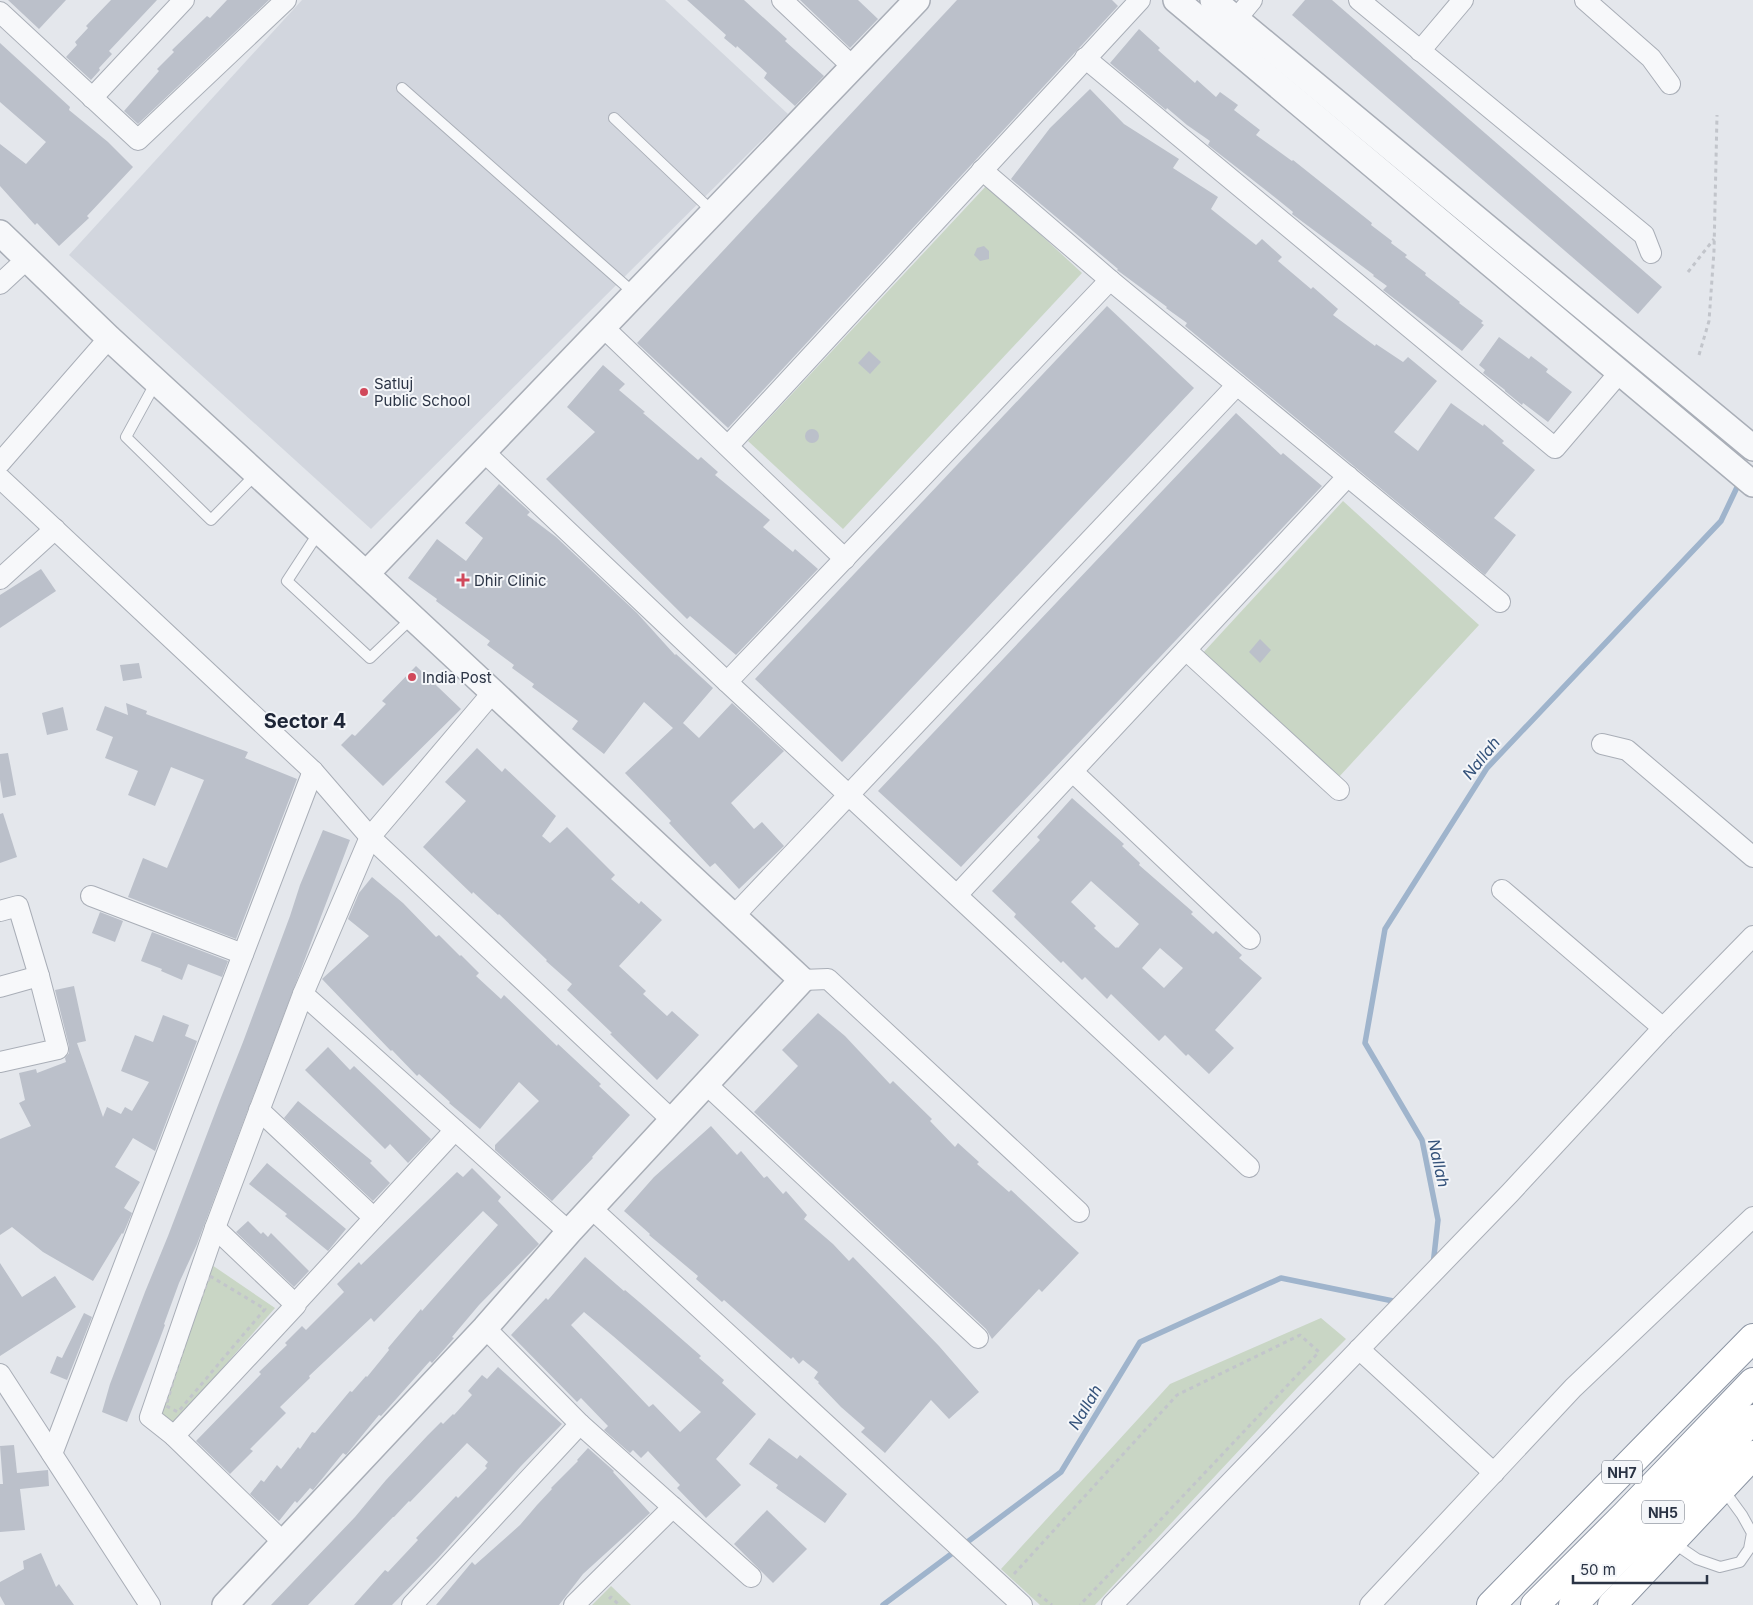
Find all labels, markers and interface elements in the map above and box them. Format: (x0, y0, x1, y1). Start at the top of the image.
place label: Satluj Public School (374, 374, 470, 410)
marker: Satluj Public School (358, 386, 370, 398)
place label: Dhir Clinic (474, 571, 546, 590)
marker: Dhir Clinic (456, 573, 470, 587)
place label: India Post (422, 668, 492, 687)
marker: India Post (406, 671, 418, 683)
district label: Sector 4 (264, 709, 346, 733)
water label: Nallah (1458, 733, 1504, 783)
water label: Nallah (1424, 1137, 1454, 1189)
water label: Nallah (1064, 1381, 1106, 1433)
road number: NH7 (1602, 1460, 1642, 1484)
road number: NH5 (1642, 1500, 1684, 1524)
scale bar (1573, 1552, 1707, 1584)
text: 50 m (1580, 1560, 1616, 1579)

